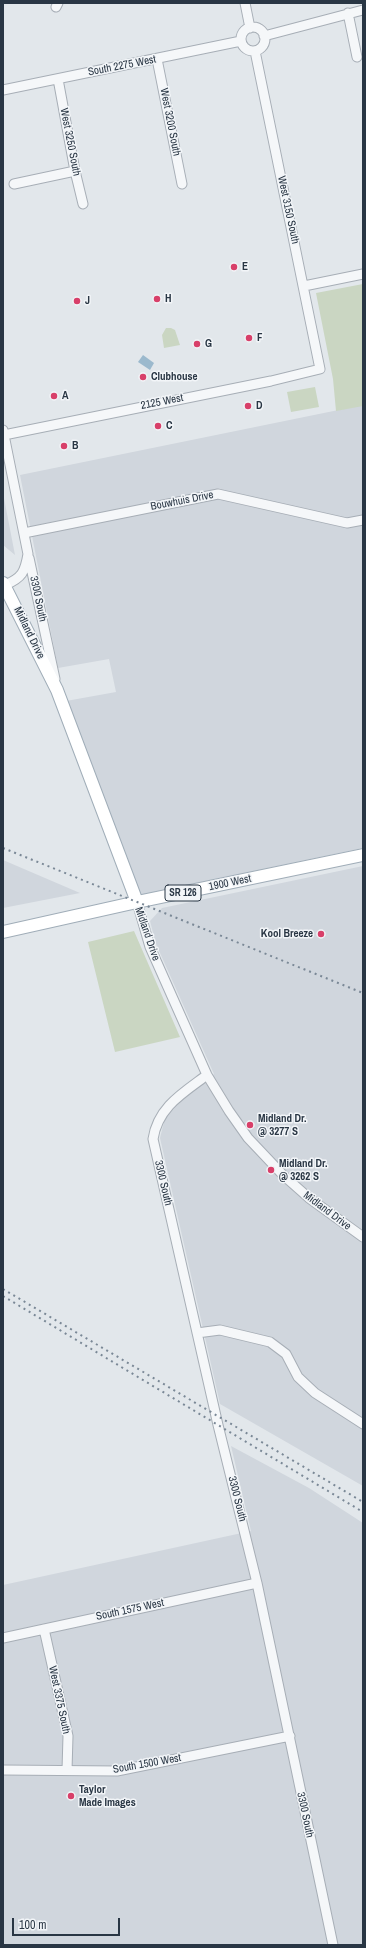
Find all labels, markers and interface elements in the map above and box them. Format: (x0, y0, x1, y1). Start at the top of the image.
street label: South 2275 West (87, 53, 157, 79)
street label: West 3200 South (157, 87, 183, 157)
street label: West 3250 South (57, 107, 83, 177)
street label: West 3150 South (274, 175, 302, 245)
place label: E (242, 260, 248, 274)
marker: E (229, 262, 239, 272)
place label: H (165, 292, 172, 306)
place label: J (85, 294, 90, 308)
marker: H (152, 294, 162, 304)
marker: J (72, 296, 82, 306)
place label: F (257, 331, 263, 345)
marker: F (244, 333, 254, 343)
place label: G (205, 337, 212, 351)
marker: G (192, 339, 202, 349)
place label: Clubhouse (151, 370, 198, 384)
marker: Clubhouse (138, 372, 148, 382)
place label: A (62, 389, 69, 403)
marker: A (49, 391, 59, 401)
street label: 2125 West (140, 391, 184, 413)
place label: D (256, 399, 263, 413)
marker: D (243, 401, 253, 411)
place label: C (166, 419, 173, 433)
marker: C (153, 421, 163, 431)
place label: B (72, 439, 79, 453)
marker: B (59, 441, 69, 451)
street label: Bouwhuis Drive (149, 488, 215, 514)
street label: 3300 South (27, 575, 49, 623)
street label: Midland Drive (11, 605, 47, 661)
street label: 1900 West (208, 872, 252, 894)
road number: SR 126 (165, 885, 201, 901)
street label: Midland Drive (132, 905, 162, 963)
place label: Kool Breeze (261, 927, 313, 941)
marker: Kool Breeze (316, 929, 326, 939)
place label: Midland Dr. @ 3277 S (258, 1112, 307, 1138)
marker: Midland Dr. @ 3277 S (245, 1120, 255, 1130)
place label: Midland Dr. @ 3262 S (279, 1157, 328, 1183)
street label: 3300 South (151, 1159, 175, 1207)
marker: Midland Dr. @ 3262 S (266, 1165, 276, 1175)
street label: Midland Drive (301, 1189, 353, 1233)
street label: 3300 South (225, 1475, 249, 1523)
street label: South 1575 West (95, 1596, 165, 1624)
street label: West 3375 South (45, 1665, 73, 1735)
street label: South 1500 West (112, 1752, 182, 1776)
place label: Taylor Made Images (79, 1783, 136, 1809)
marker: Taylor Made Images (66, 1791, 76, 1801)
street label: 3300 South (294, 1791, 316, 1839)
scale bar (14, 1910, 122, 1936)
text: 100 m (19, 1917, 46, 1933)

